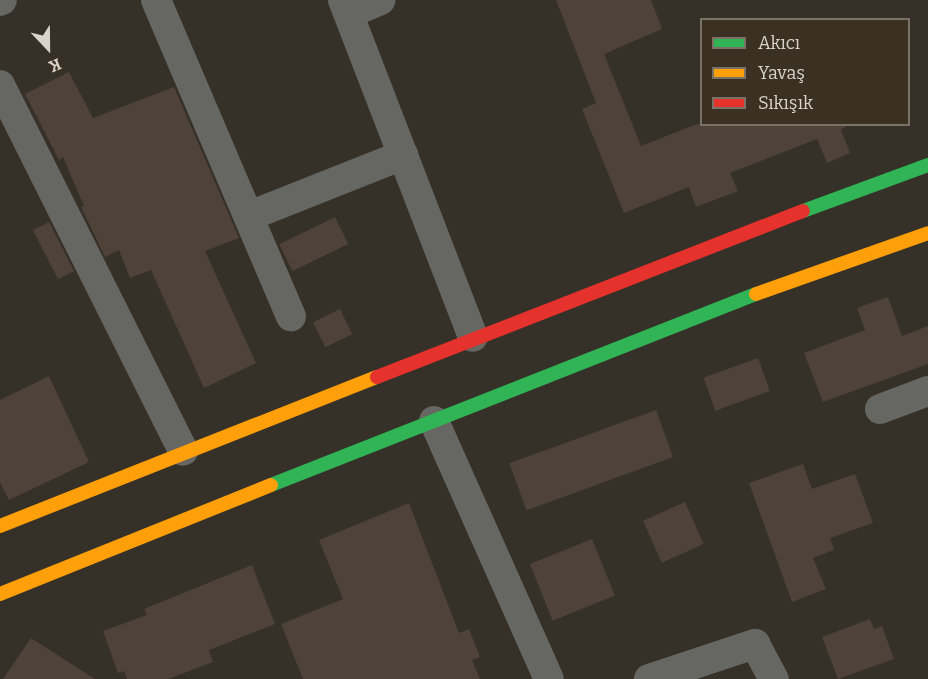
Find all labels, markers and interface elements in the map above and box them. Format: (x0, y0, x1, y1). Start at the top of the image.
north arrow (18, 18, 78, 78)
legend (700, 18, 910, 126)
text: Akıcı (758, 32, 800, 54)
text: K (46, 54, 64, 76)
text: Yavaş (758, 62, 805, 84)
text: Sıkışık (758, 92, 813, 114)

